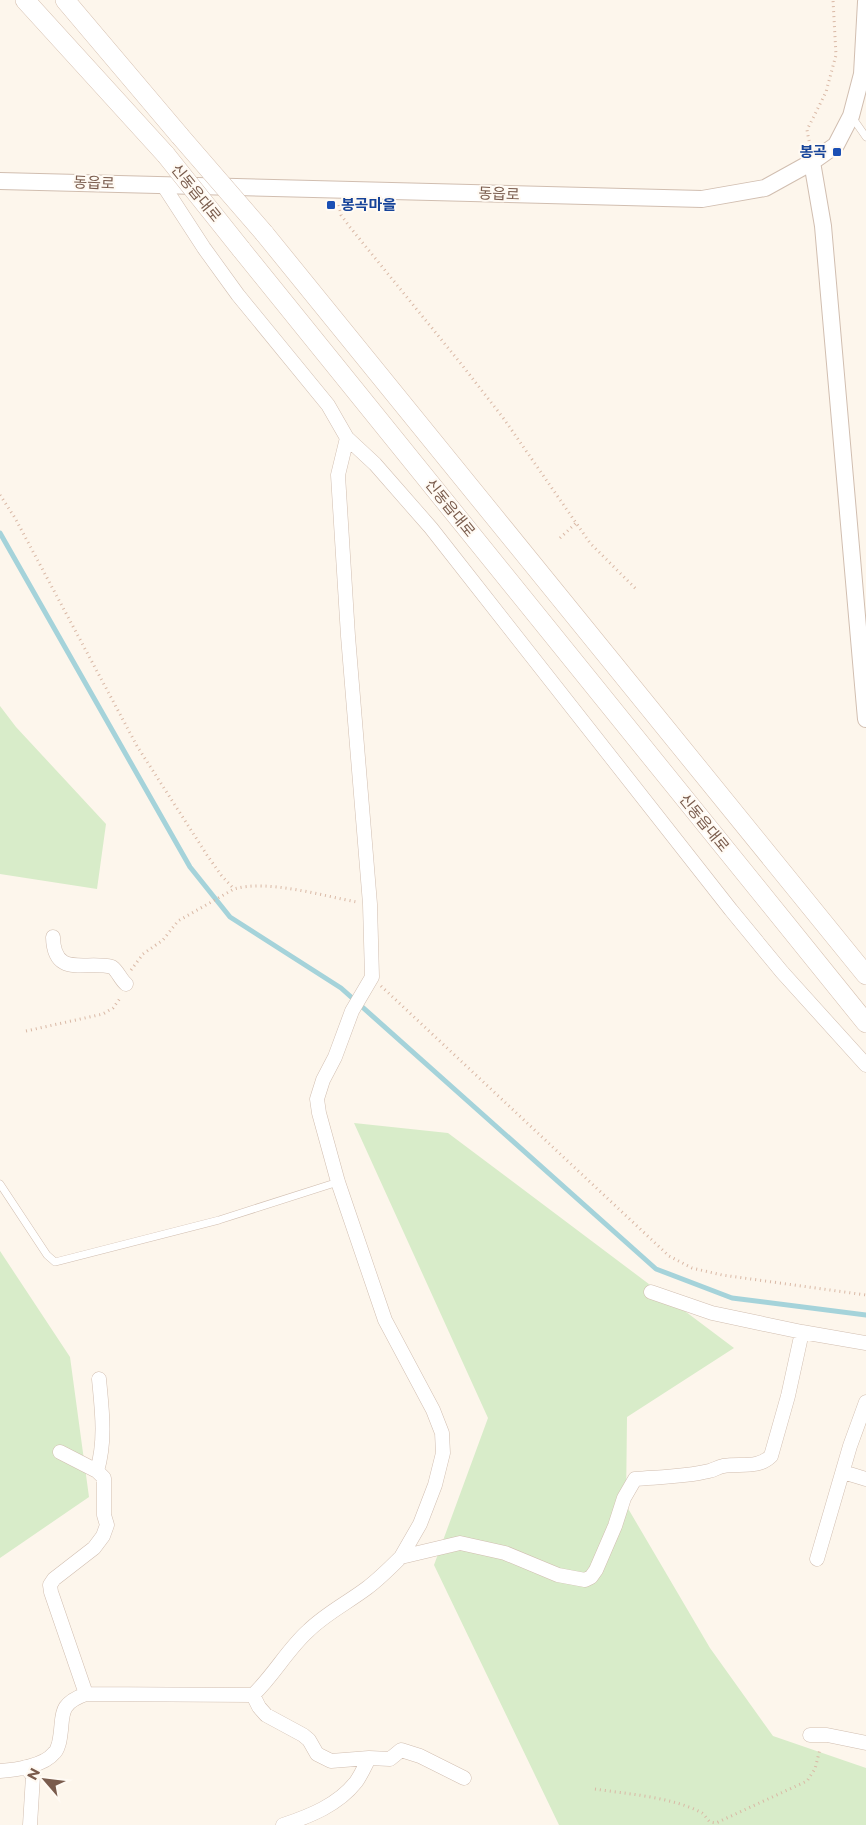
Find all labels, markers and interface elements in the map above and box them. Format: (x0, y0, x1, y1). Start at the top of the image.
place label: 봉곡 (799, 142, 827, 161)
marker: 봉곡 (831, 146, 843, 158)
street label: 신동읍대로 (167, 160, 225, 225)
street label: 동읍로 (73, 172, 115, 193)
street label: 동읍로 (478, 183, 520, 204)
place label: 봉곡마을 (341, 195, 396, 214)
marker: 봉곡마을 (325, 199, 337, 211)
street label: 신동읍대로 (421, 475, 479, 540)
street label: 신동읍대로 (675, 790, 733, 855)
north arrow (20, 1755, 70, 1805)
text: N (23, 1765, 44, 1783)

